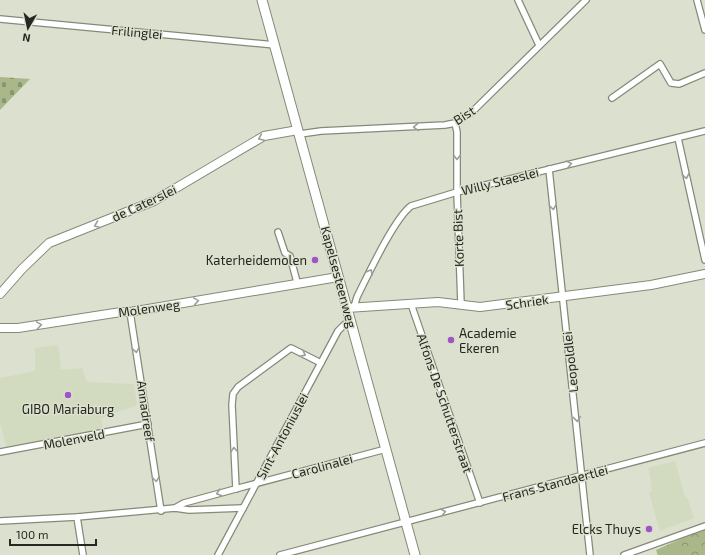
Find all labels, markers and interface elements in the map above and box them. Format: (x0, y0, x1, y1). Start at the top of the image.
north arrow (8, 8, 48, 48)
street label: Frilinglei (111, 22, 163, 42)
text: N (21, 31, 31, 45)
street label: Bist (450, 102, 478, 128)
one-way arrow (413, 123, 419, 132)
one-way arrow (257, 133, 265, 141)
one-way arrow (453, 154, 461, 160)
one-way arrow (566, 160, 572, 168)
street label: Willy Staeslei (460, 164, 540, 198)
one-way arrow (682, 173, 690, 179)
street label: de Caterslei (109, 181, 179, 225)
one-way arrow (548, 204, 557, 210)
street label: Korte Bist (449, 209, 467, 267)
one-way arrow (93, 220, 100, 228)
street label: Kapelsesteenweg (318, 224, 360, 330)
place label: Katerheidemolen (206, 252, 307, 268)
marker: Katerheidemolen (310, 255, 320, 265)
one-way arrow (366, 269, 373, 276)
street label: Schriek (504, 291, 550, 313)
street label: Molenweg (117, 296, 181, 320)
one-way arrow (193, 297, 199, 306)
one-way arrow (36, 321, 42, 330)
place label: Academie Ekeren (459, 325, 517, 356)
street label: Alfons De Schutterstraat (414, 331, 476, 475)
street label: Leopoldlei (559, 331, 581, 393)
marker: Academie Ekeren (446, 335, 456, 345)
one-way arrow (132, 347, 140, 354)
one-way arrow (299, 349, 306, 357)
street label: Annadreef (134, 379, 158, 444)
marker: GIBO Mariaburg (63, 390, 73, 400)
street label: Sint-Antoniuslei (252, 390, 312, 482)
place label: GIBO Mariaburg (22, 401, 114, 417)
one-way arrow (572, 416, 581, 422)
street label: Molenveld (42, 425, 106, 453)
one-way arrow (229, 447, 238, 453)
street label: Carolinalei (290, 450, 354, 482)
street label: Frans Standaertlei (500, 461, 610, 505)
one-way arrow (151, 476, 160, 482)
one-way arrow (216, 488, 223, 497)
one-way arrow (439, 508, 446, 517)
scale bar (10, 521, 96, 547)
place label: Elcks Thuys (572, 521, 641, 537)
marker: Elcks Thuys (644, 524, 654, 534)
text: 100 m (16, 527, 48, 541)

